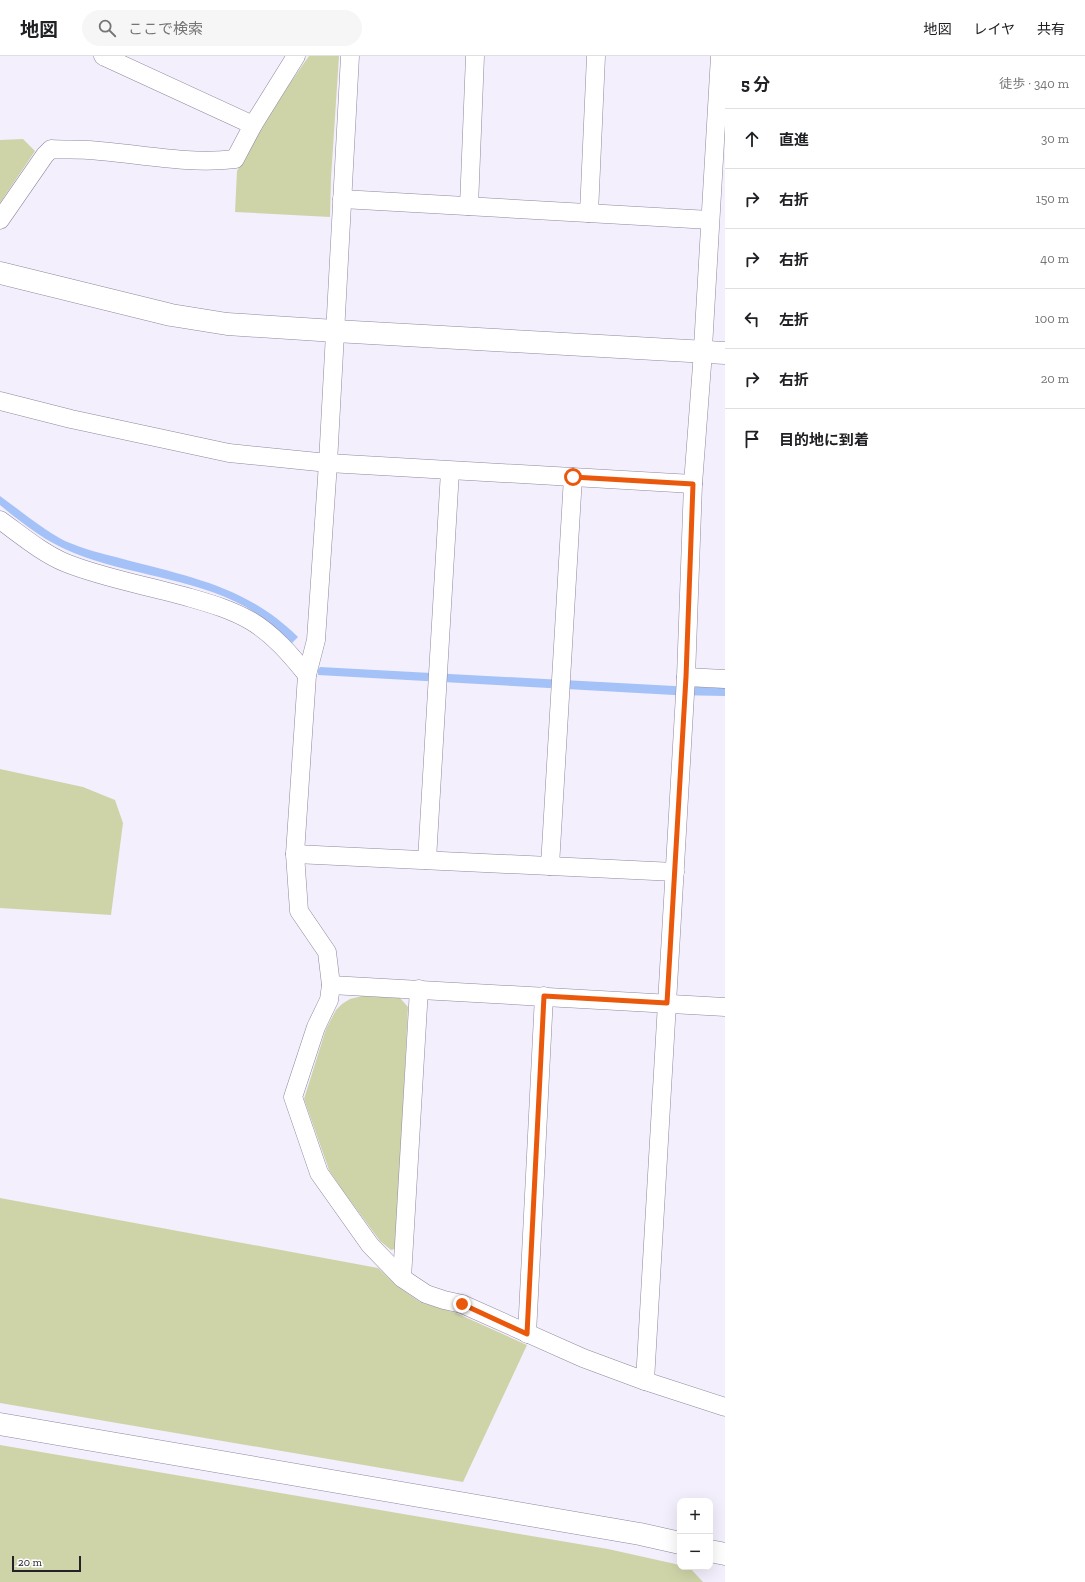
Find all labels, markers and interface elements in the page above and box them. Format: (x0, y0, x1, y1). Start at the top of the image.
search box (82, 10, 362, 46)
icon: search (96, 17, 118, 39)
text: 地図 (20, 18, 58, 41)
text: ここで検索 (128, 20, 203, 38)
text: 地図 (923, 21, 951, 38)
text: レイヤ (973, 21, 1015, 38)
text: 共有 (1037, 21, 1065, 38)
text: 5 分 (741, 74, 770, 94)
text: 徒歩 · 340 m (999, 76, 1069, 91)
icon: ahead (741, 128, 763, 150)
text: 直進 (779, 131, 809, 149)
text: 30 m (1041, 131, 1069, 146)
icon: right (741, 188, 763, 210)
text: 右折 (779, 191, 809, 209)
text: 150 m (1036, 191, 1069, 206)
icon: right (741, 248, 763, 270)
text: 右折 (779, 251, 809, 269)
text: 40 m (1040, 251, 1069, 266)
icon: left (741, 308, 763, 330)
text: 左折 (779, 311, 809, 329)
text: 100 m (1035, 311, 1069, 326)
icon: right (741, 368, 763, 390)
text: 右折 (779, 371, 809, 389)
text: 20 m (1041, 371, 1069, 386)
icon: arrive (741, 428, 763, 450)
text: 目的地に到着 (779, 431, 869, 449)
route start (564, 468, 582, 486)
route end (453, 1295, 471, 1313)
map controls (677, 1498, 713, 1570)
button: + (677, 1498, 713, 1534)
button: − (677, 1534, 713, 1570)
scale bar (12, 1554, 81, 1573)
text: 20 m (18, 1556, 42, 1569)

